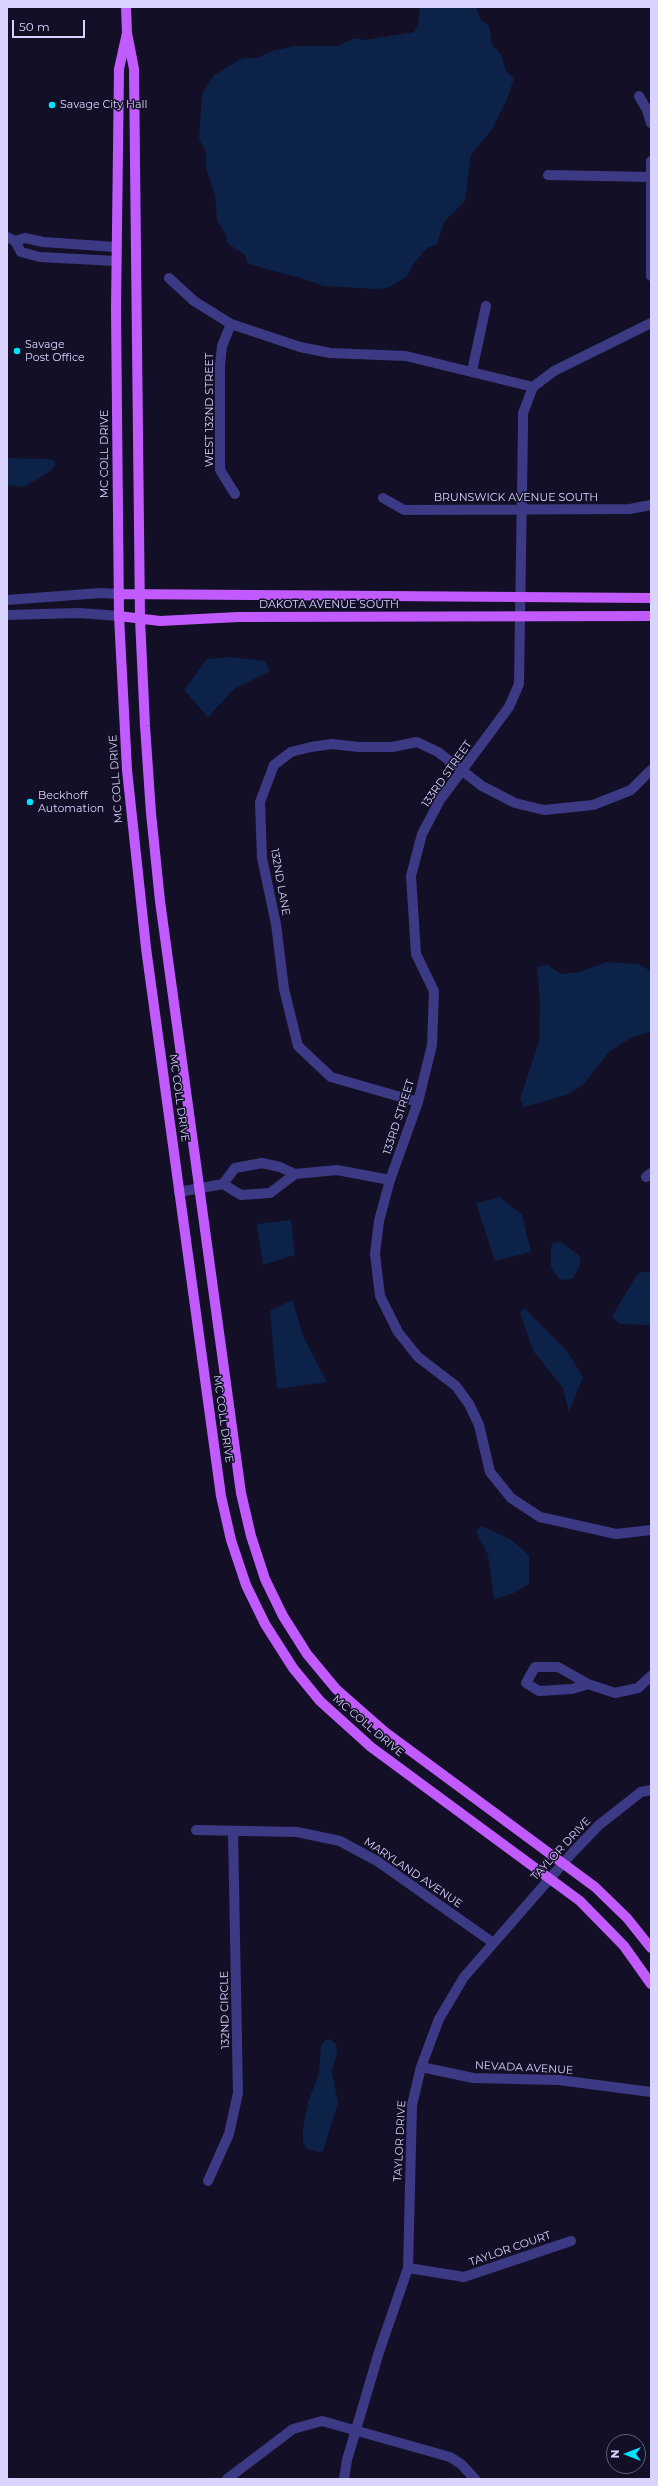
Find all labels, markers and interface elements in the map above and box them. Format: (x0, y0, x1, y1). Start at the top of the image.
scale bar (14, 12, 87, 38)
text: 50 m (19, 19, 50, 34)
place label: Savage City Hall (60, 98, 147, 112)
marker: Savage City Hall (47, 100, 57, 110)
place label: Savage Post Office (25, 338, 85, 364)
marker: Savage Post Office (12, 346, 22, 356)
street label: WEST 132ND STREET (203, 353, 217, 467)
street label: MC COLL DRIVE (98, 410, 112, 498)
street label: BRUNSWICK AVENUE SOUTH (434, 491, 598, 505)
street label: DAKOTA AVENUE SOUTH (259, 598, 399, 612)
street label: MC COLL DRIVE (106, 734, 126, 824)
street label: 133RD STREET (419, 738, 475, 810)
place label: Beckhoff Automation (38, 789, 104, 815)
marker: Beckhoff Automation (25, 797, 35, 807)
street label: 132ND LANE (268, 847, 292, 917)
street label: MC COLL DRIVE (166, 1053, 192, 1143)
street label: 133RD STREET (381, 1078, 417, 1156)
street label: MC COLL DRIVE (210, 1374, 236, 1464)
street label: MC COLL DRIVE (330, 1692, 406, 1760)
street label: TAYLOR DRIVE (528, 1815, 594, 1883)
street label: MARYLAND AVENUE (361, 1835, 465, 1911)
street label: 132ND CIRCLE (218, 1971, 232, 2049)
street label: NEVADA AVENUE (474, 2059, 574, 2077)
street label: TAYLOR DRIVE (391, 2100, 409, 2182)
street label: TAYLOR COURT (467, 2229, 553, 2269)
north arrow (606, 2434, 646, 2474)
text: N (608, 2450, 622, 2458)

